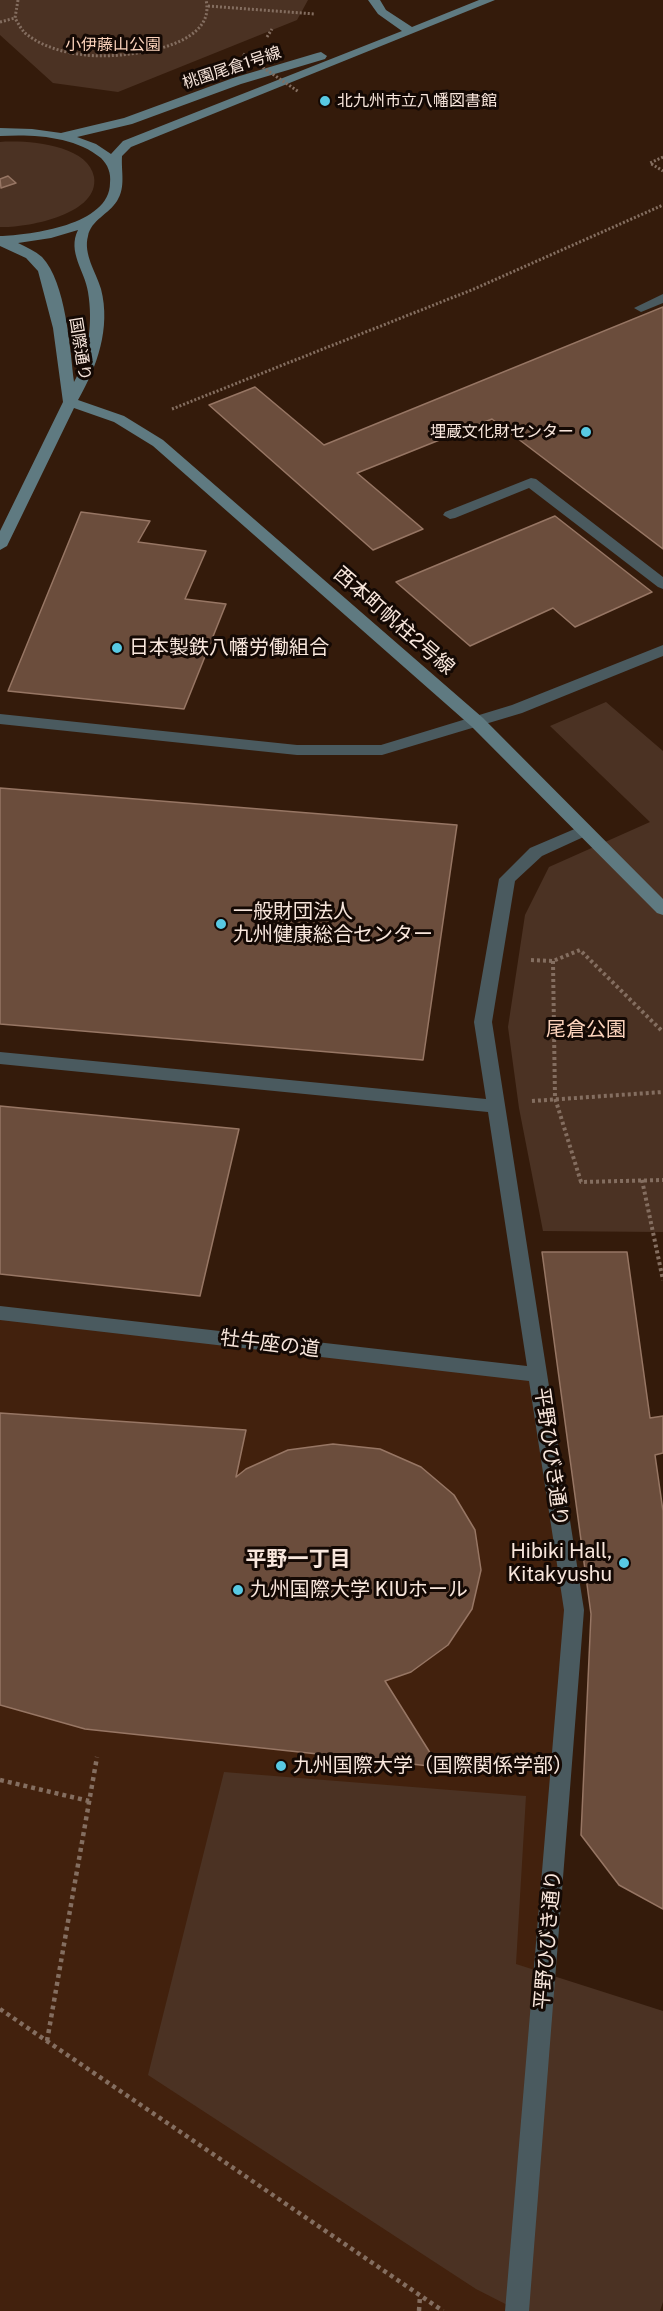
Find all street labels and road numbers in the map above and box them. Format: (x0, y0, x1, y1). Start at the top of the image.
street label: 桃園尾倉1号線 (180, 43, 284, 93)
street label: 国際通り (66, 316, 94, 382)
street label: 西本町帆柱2号線 (329, 562, 459, 680)
street label: 牡牛座の道 (219, 1326, 321, 1362)
street label: 平野ひびき通り (529, 1386, 573, 1528)
street label: 平野ひびき通り (530, 1869, 566, 2011)

